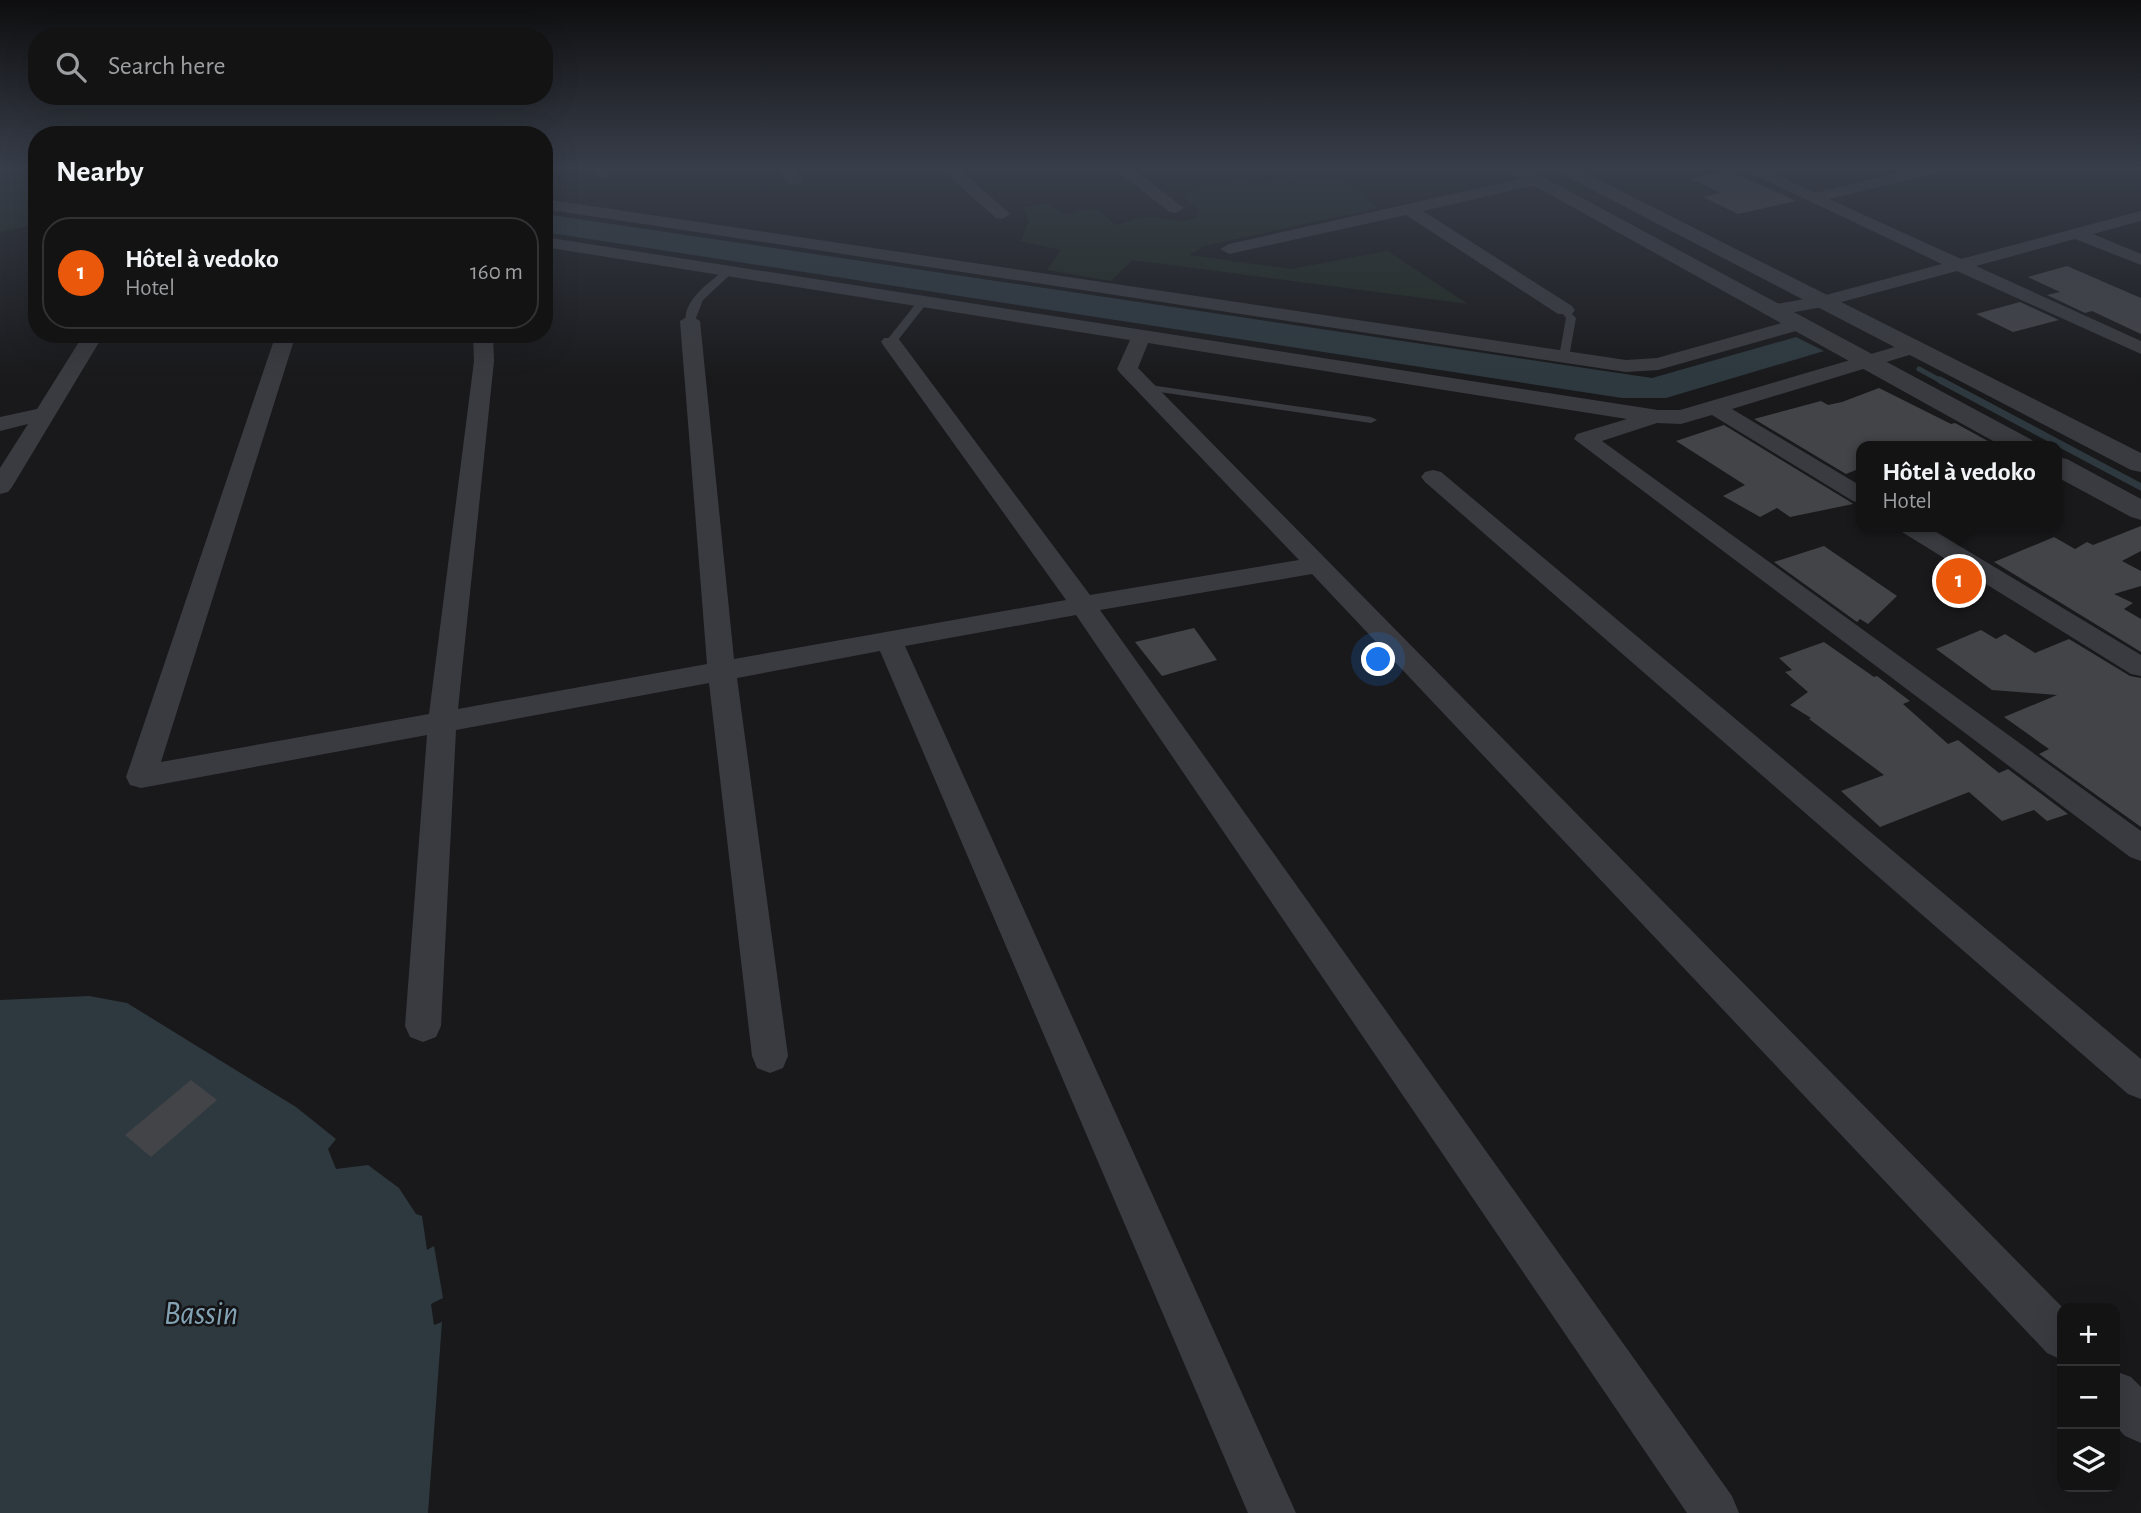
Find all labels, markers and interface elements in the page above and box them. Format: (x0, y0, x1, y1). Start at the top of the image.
search box (28, 28, 553, 105)
icon: search (52, 48, 90, 86)
text: Search here (108, 53, 226, 79)
text: Nearby (56, 157, 144, 187)
text: Hôtel à vedoko (125, 246, 279, 272)
text: 1 (77, 261, 85, 284)
text: 160 m (470, 261, 523, 284)
text: Hotel (125, 277, 175, 300)
popup (1856, 441, 2062, 532)
text: Hôtel à vedoko (1882, 459, 2036, 485)
text: Hotel (1882, 490, 1932, 513)
pin: 1 (1936, 555, 1982, 607)
your location (1361, 642, 1395, 676)
water label: Bassin (164, 1298, 238, 1331)
map controls (2057, 1303, 2120, 1492)
button: + (2057, 1303, 2120, 1366)
button: − (2057, 1366, 2120, 1429)
button: layers (2057, 1429, 2120, 1492)

